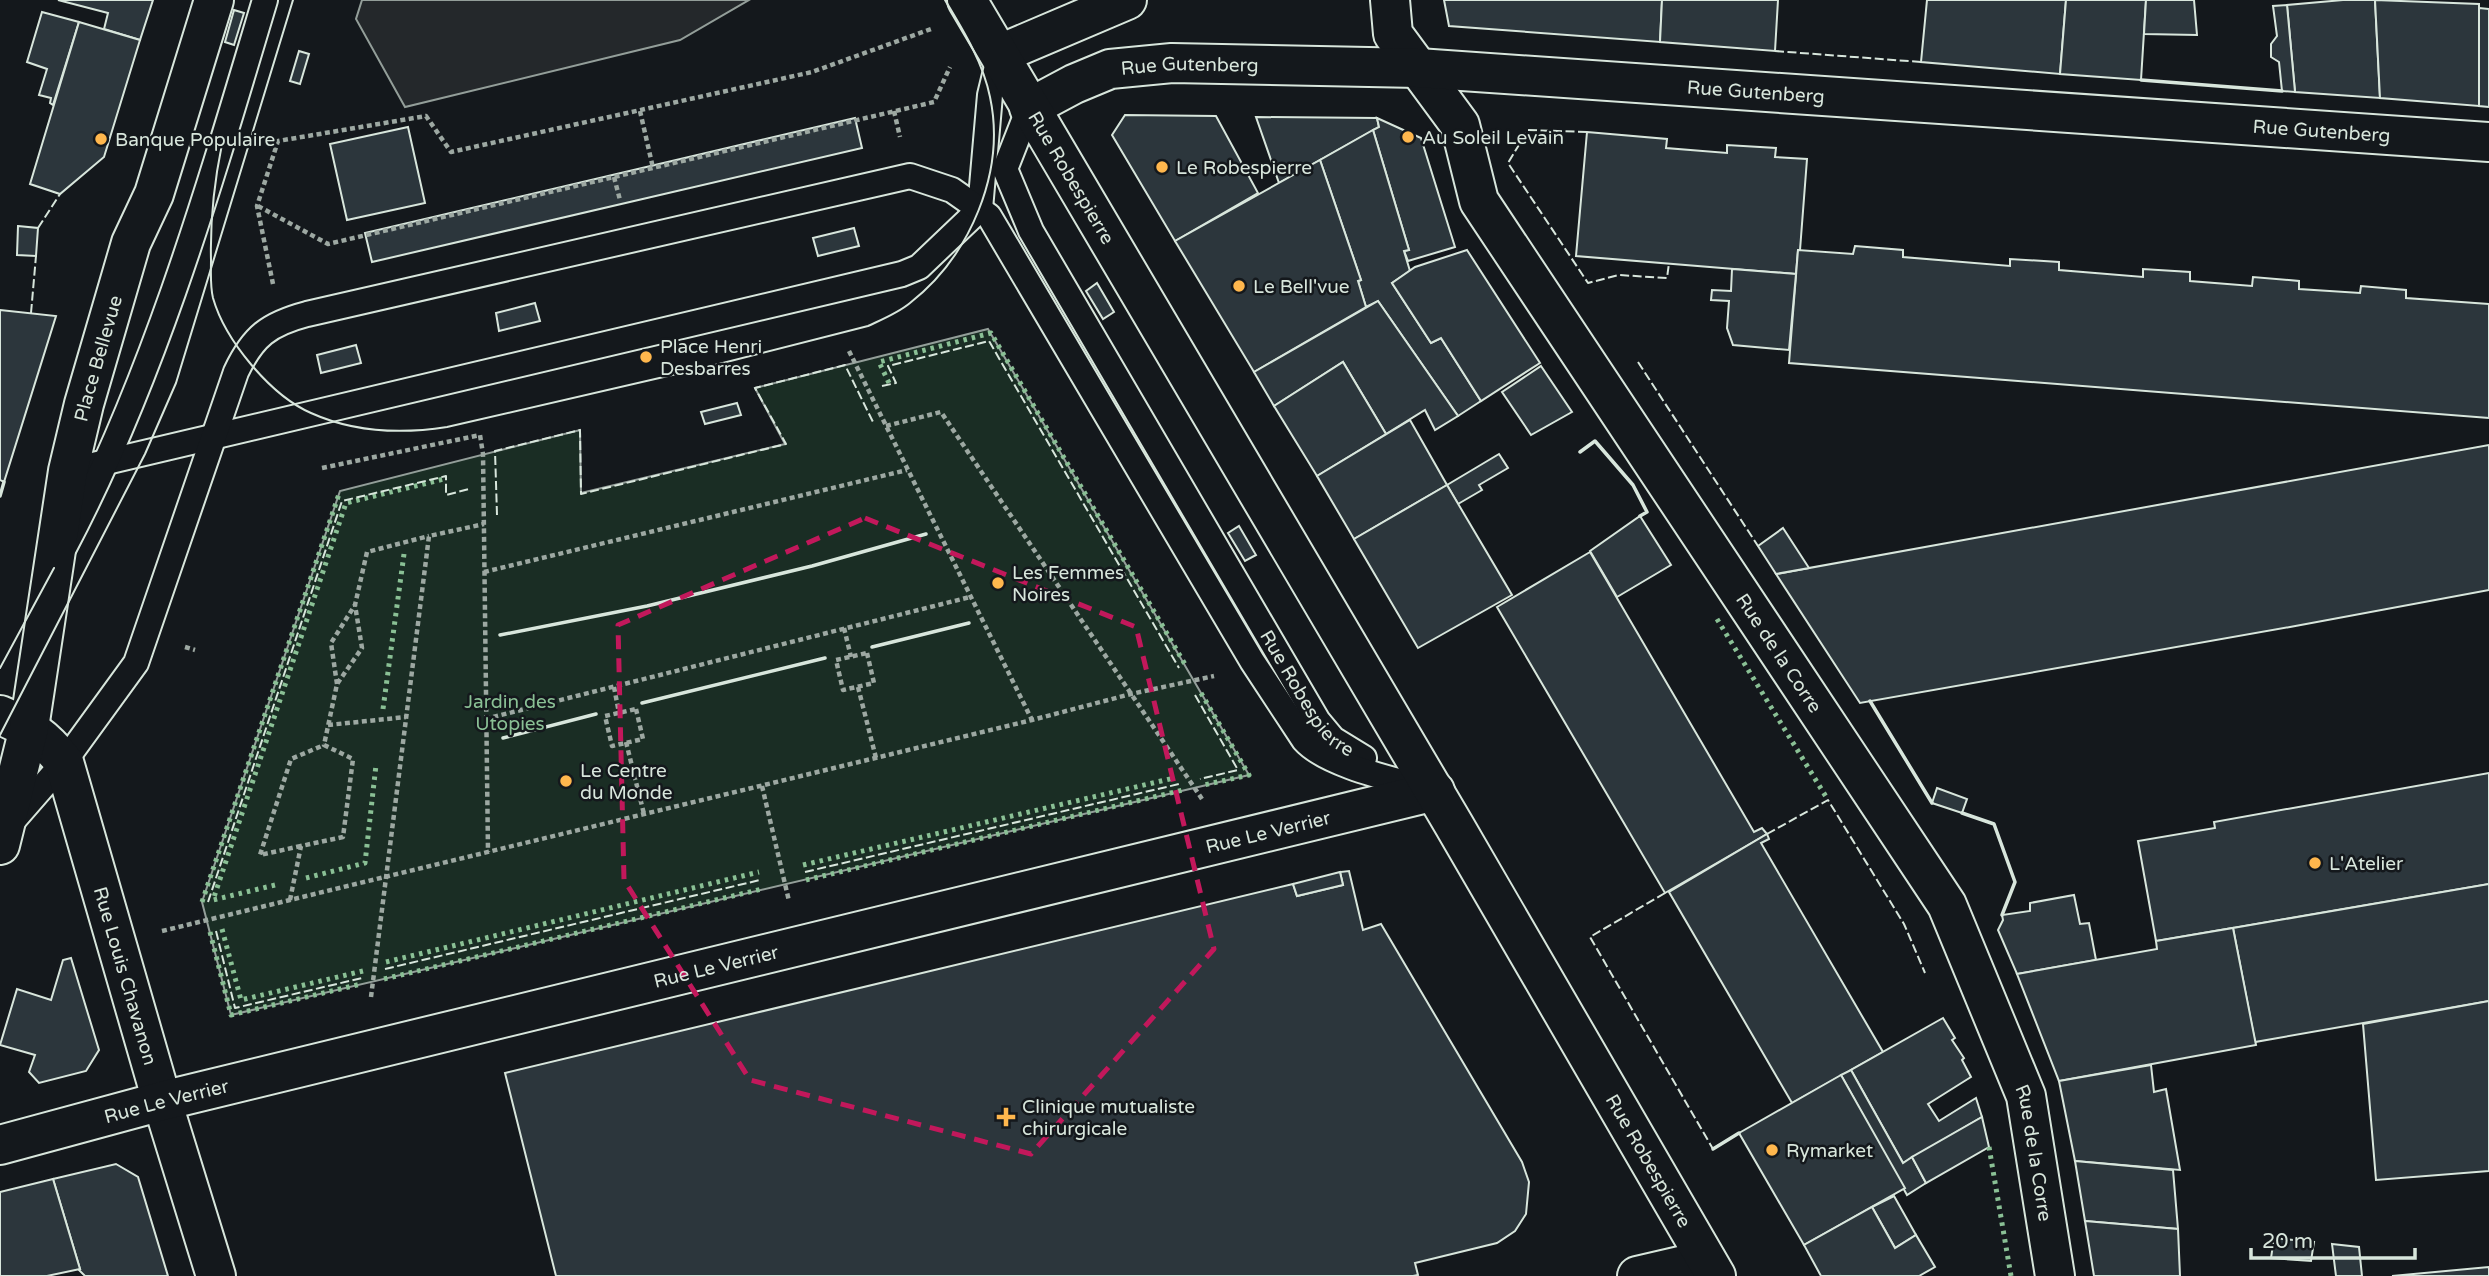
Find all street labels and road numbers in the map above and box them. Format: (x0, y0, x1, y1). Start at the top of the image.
street label: Rue Gutenberg (1120, 53, 1259, 80)
street label: Rue Gutenberg (1686, 77, 1825, 108)
street label: Rue Robespierre (1023, 108, 1119, 248)
street label: Rue Gutenberg (2252, 116, 2391, 147)
street label: Place Bellevue (70, 293, 127, 424)
street label: Rue de la Corre (1731, 590, 1826, 717)
street label: Rue Robespierre (1255, 626, 1358, 761)
street label: Rue Le Verrier (1203, 807, 1333, 858)
street label: Rue Louis Chavanon (89, 884, 161, 1068)
street label: Rue Le Verrier (652, 941, 782, 993)
street label: Rue Le Verrier (102, 1075, 232, 1128)
street label: Rue de la Corre (2010, 1081, 2056, 1223)
street label: Rue Robespierre (1601, 1090, 1695, 1232)

